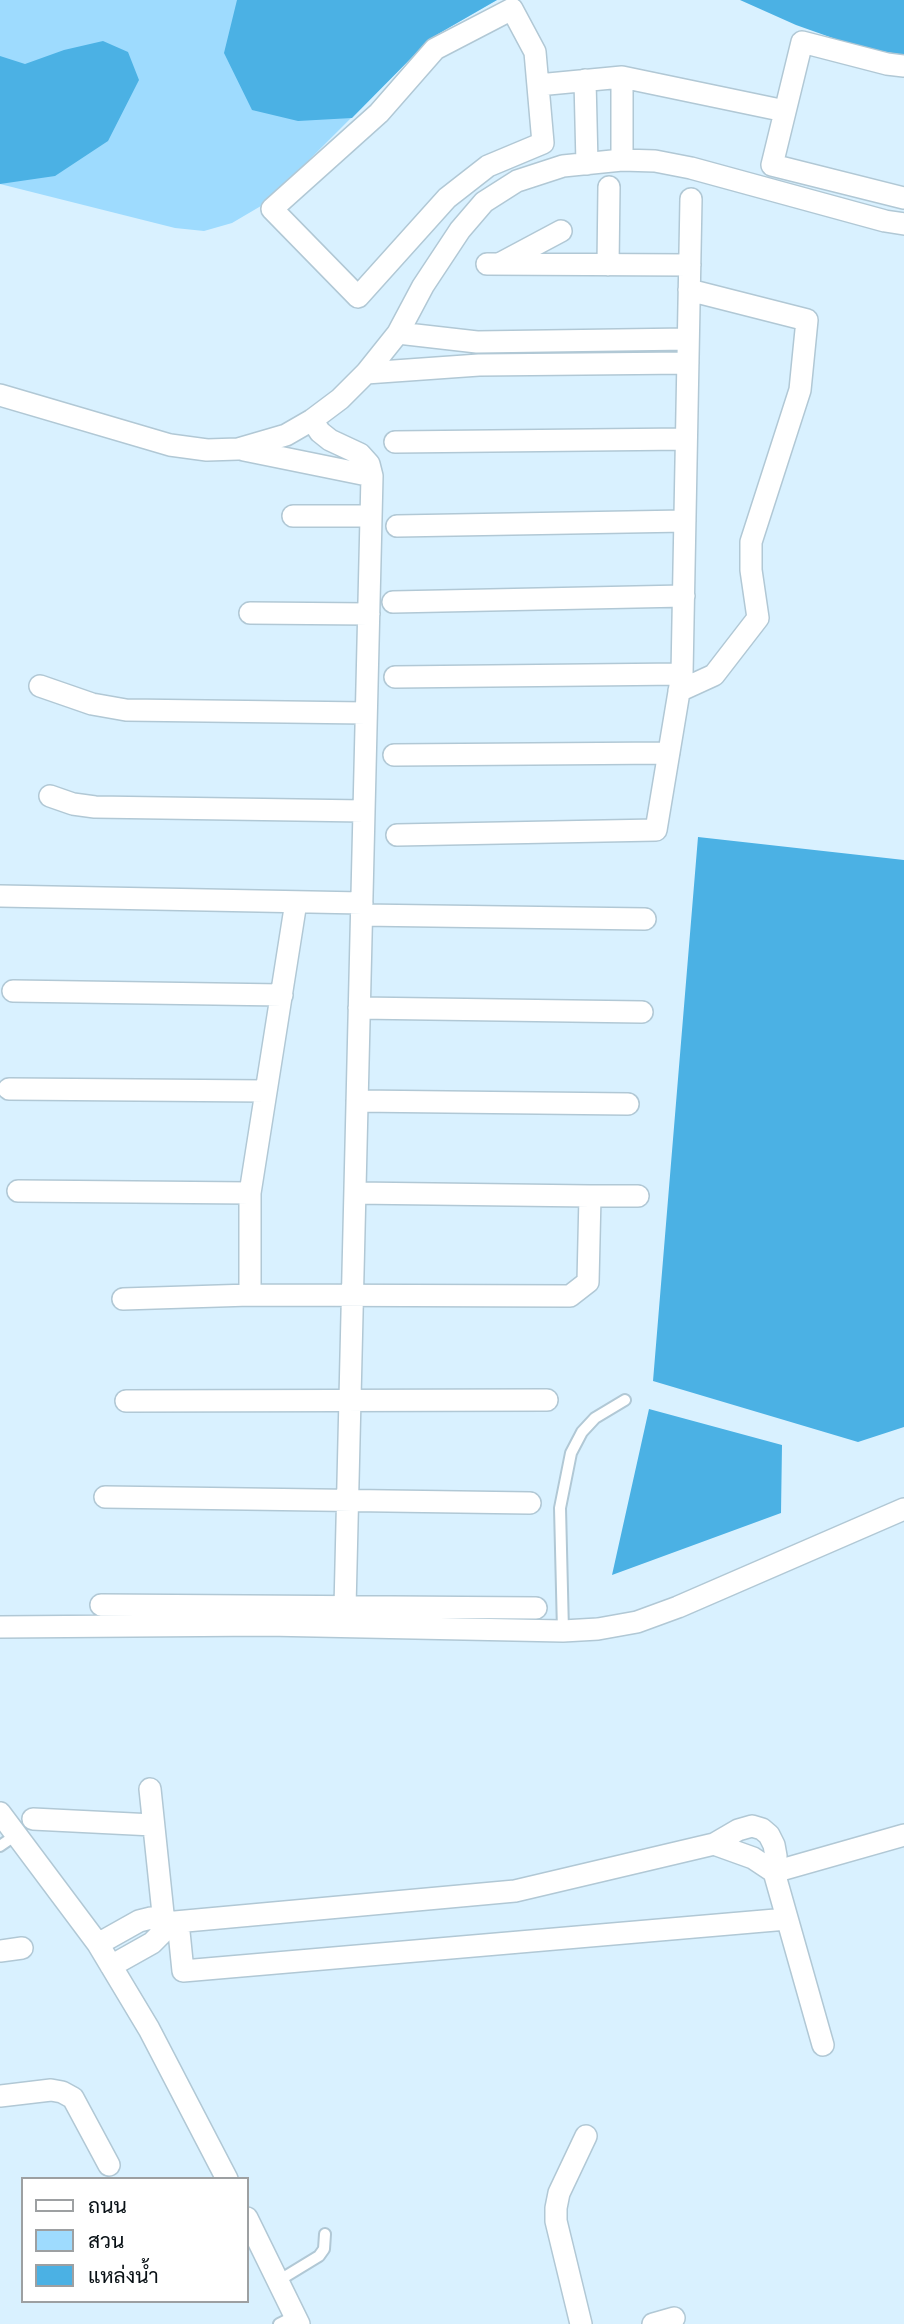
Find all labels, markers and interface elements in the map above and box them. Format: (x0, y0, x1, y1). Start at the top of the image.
legend (21, 2177, 248, 2303)
text: ถนน (88, 2191, 127, 2221)
text: สวน (88, 2226, 124, 2256)
text: แหล่งน้ำ (88, 2261, 159, 2291)

